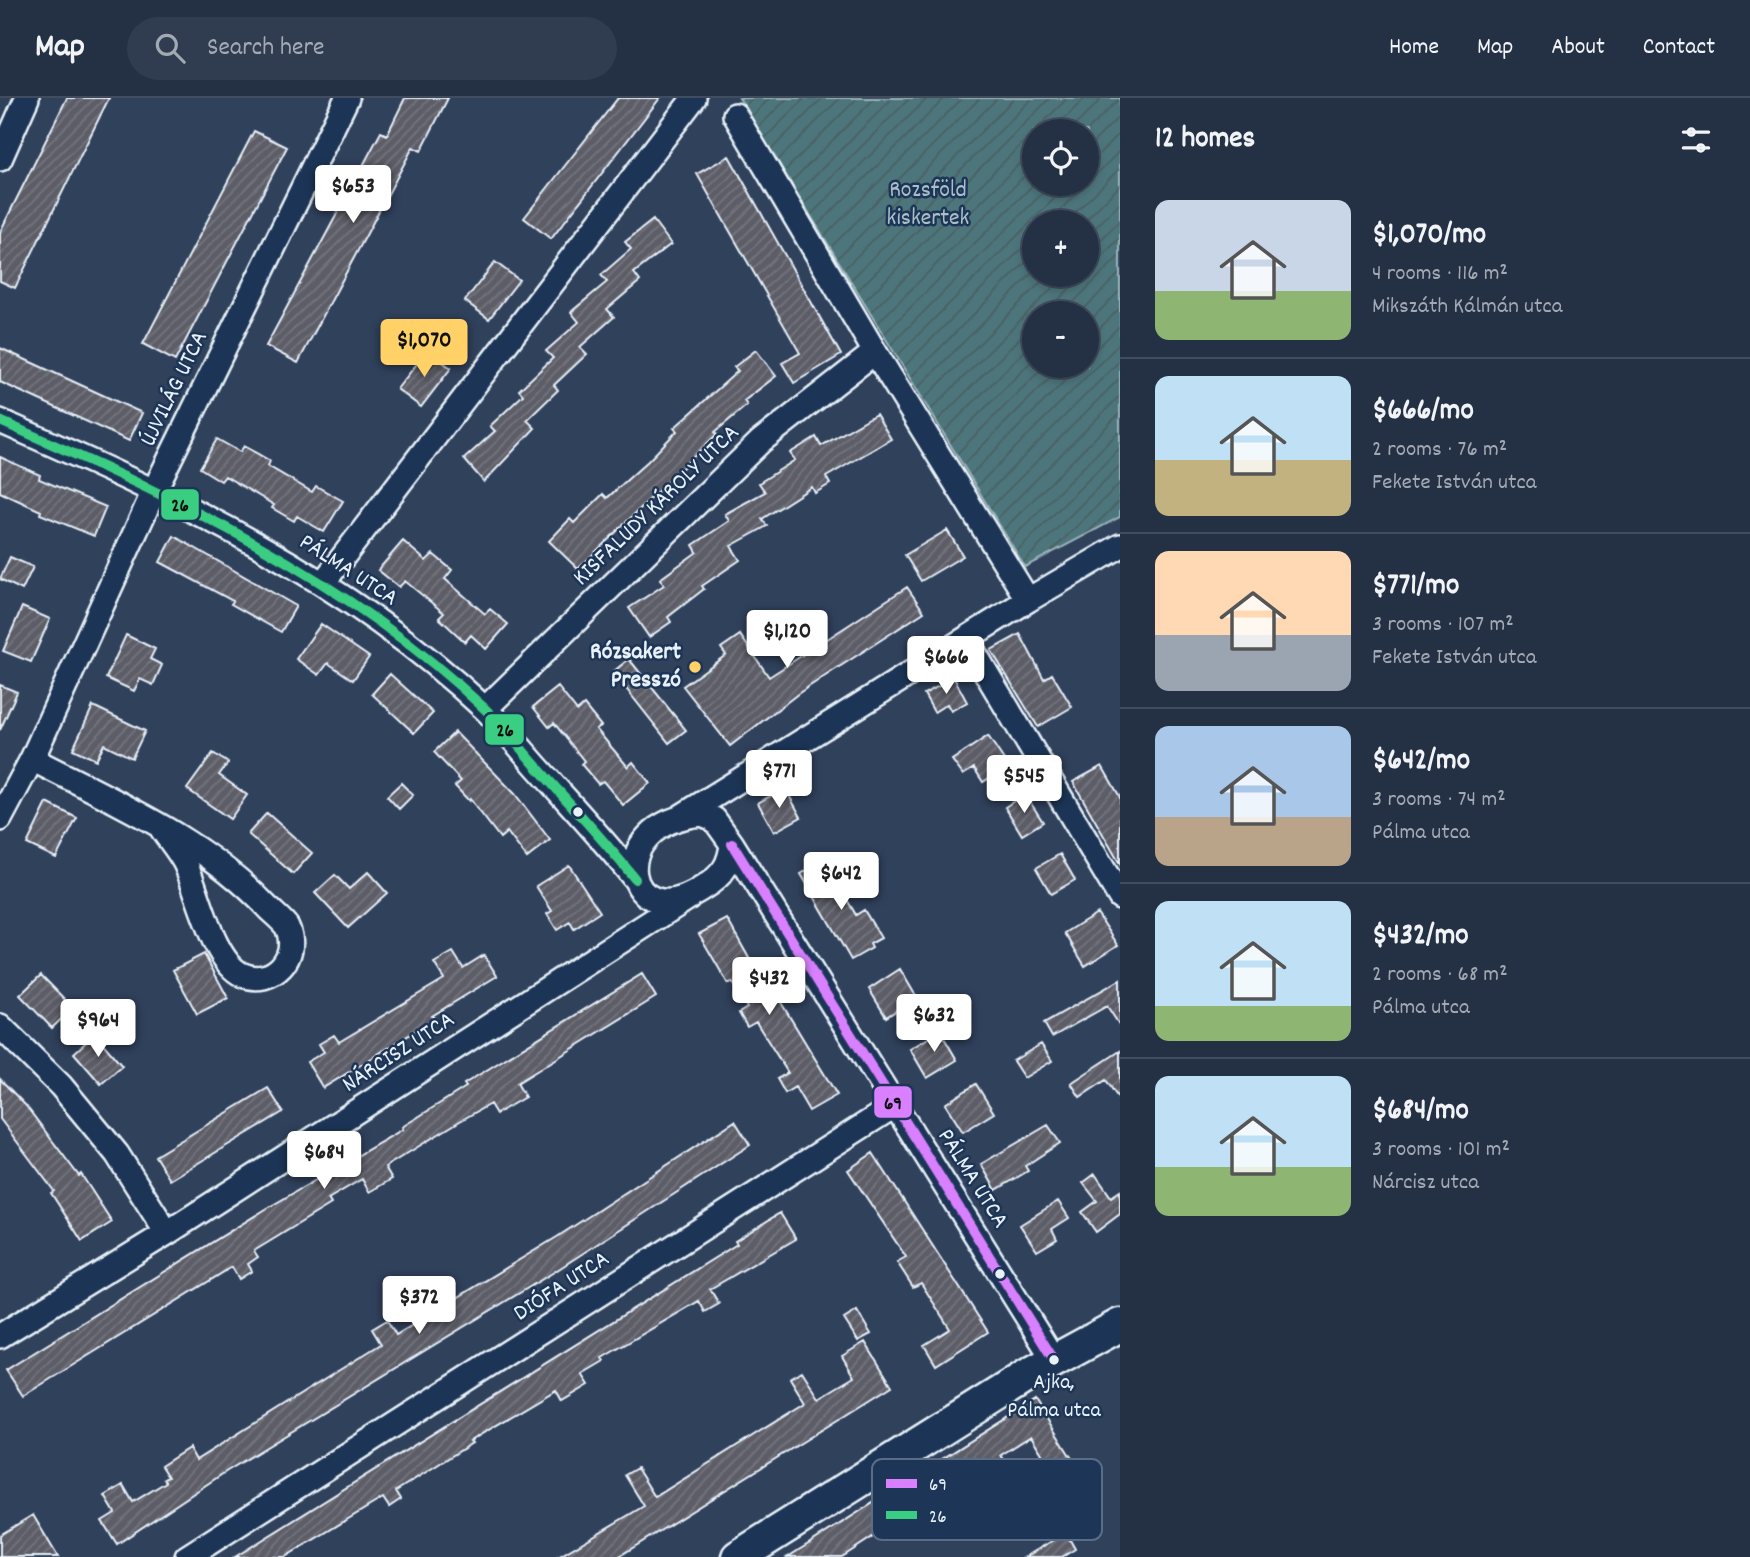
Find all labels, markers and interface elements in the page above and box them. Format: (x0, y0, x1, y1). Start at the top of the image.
search box (127, 17, 617, 80)
text: Map (35, 25, 85, 72)
icon: search (151, 29, 189, 67)
text: Search here (207, 30, 325, 67)
text: Home (1389, 31, 1439, 65)
text: Map (1477, 31, 1513, 65)
text: About (1551, 31, 1605, 65)
text: Contact (1643, 31, 1715, 65)
map controls (1022, 119, 1099, 378)
button: locate (1022, 119, 1099, 196)
text: 12 homes (1155, 119, 1255, 162)
icon: filters (1677, 121, 1715, 159)
pin: $653 (312, 166, 394, 225)
text: $653 (331, 171, 375, 204)
park label: Rozsföld kiskertek (887, 174, 969, 236)
button: + (1022, 210, 1099, 287)
text: $1,070/mo (1372, 215, 1486, 258)
icon: home (1211, 228, 1295, 312)
text: 4 rooms · 116 m² (1372, 258, 1508, 291)
text: Mikszáth Kálmán utca (1372, 291, 1563, 324)
button: − (1022, 301, 1099, 378)
pin: $1,070 (367, 320, 481, 379)
text: $1,070 (397, 325, 451, 358)
street label: ÚJVILÁG UTCA (132, 326, 218, 452)
text: $666/mo (1372, 391, 1474, 434)
icon: home (1211, 404, 1295, 488)
street label: KISFALUDY KÁROLY UTCA (566, 417, 748, 595)
text: 2 rooms · 76 m² (1372, 434, 1507, 467)
text: Fekete István utca (1372, 467, 1537, 500)
line badge: 26 (160, 488, 200, 521)
text: 26 (171, 494, 189, 521)
street label: PÁLMA UTCA (292, 526, 404, 616)
text: $771/mo (1372, 566, 1459, 609)
icon: home (1211, 579, 1295, 663)
text: 3 rooms · 107 m² (1372, 609, 1514, 642)
pin: $1,120 (730, 610, 844, 670)
text: $1,120 (763, 616, 811, 649)
place label: Rózsakert Presszó (590, 636, 681, 698)
pin: $666 (905, 636, 987, 696)
text: $666 (923, 642, 969, 675)
text: Fekete István utca (1372, 642, 1537, 675)
marker: Rózsakert Presszó (687, 659, 703, 675)
line badge: 26 (484, 713, 525, 746)
text: 26 (496, 719, 514, 746)
text: $642/mo (1372, 741, 1470, 784)
pin: $771 (738, 750, 820, 810)
icon: home (1211, 754, 1295, 838)
text: $771 (762, 756, 796, 789)
pin: $545 (983, 756, 1065, 815)
text: $545 (1003, 761, 1045, 794)
text: 3 rooms · 74 m² (1372, 784, 1506, 817)
unlabelled marker (571, 805, 585, 819)
text: Pálma utca (1372, 817, 1470, 850)
pin: $642 (800, 852, 882, 912)
text: $642 (820, 858, 862, 891)
text: $432/mo (1372, 916, 1469, 959)
icon: home (1211, 929, 1295, 1013)
pin: $432 (728, 958, 810, 1017)
text: 2 rooms · 68 m² (1372, 959, 1508, 992)
text: $432 (748, 963, 790, 996)
text: Pálma utca (1372, 992, 1470, 1025)
pin: $632 (893, 995, 975, 1054)
pin: $964 (57, 1000, 139, 1059)
text: $632 (912, 1000, 956, 1033)
street label: NÁRCISZ UTCA (336, 1004, 462, 1102)
text: $964 (76, 1005, 120, 1038)
line badge: 69 (873, 1085, 913, 1119)
text: $684/mo (1372, 1091, 1469, 1134)
text: 69 (884, 1092, 902, 1119)
icon: home (1211, 1104, 1295, 1188)
street label: PÁLMA UTCA (928, 1123, 1016, 1235)
pin: $684 (283, 1132, 365, 1191)
text: 3 rooms · 101 m² (1372, 1134, 1510, 1167)
text: $684 (303, 1137, 345, 1170)
text: Nárcisz utca (1372, 1167, 1479, 1200)
street label: DIÓFA UTCA (507, 1243, 617, 1331)
unlabelled marker (993, 1267, 1007, 1281)
pin: $372 (378, 1276, 460, 1336)
text: $372 (399, 1282, 439, 1315)
marker: Ajka, Pálma utca (1047, 1353, 1061, 1367)
place label: Ajka, Pálma utca (1007, 1368, 1101, 1427)
legend (872, 1459, 1102, 1540)
text: 69 (929, 1473, 947, 1500)
text: 26 (929, 1505, 947, 1532)

